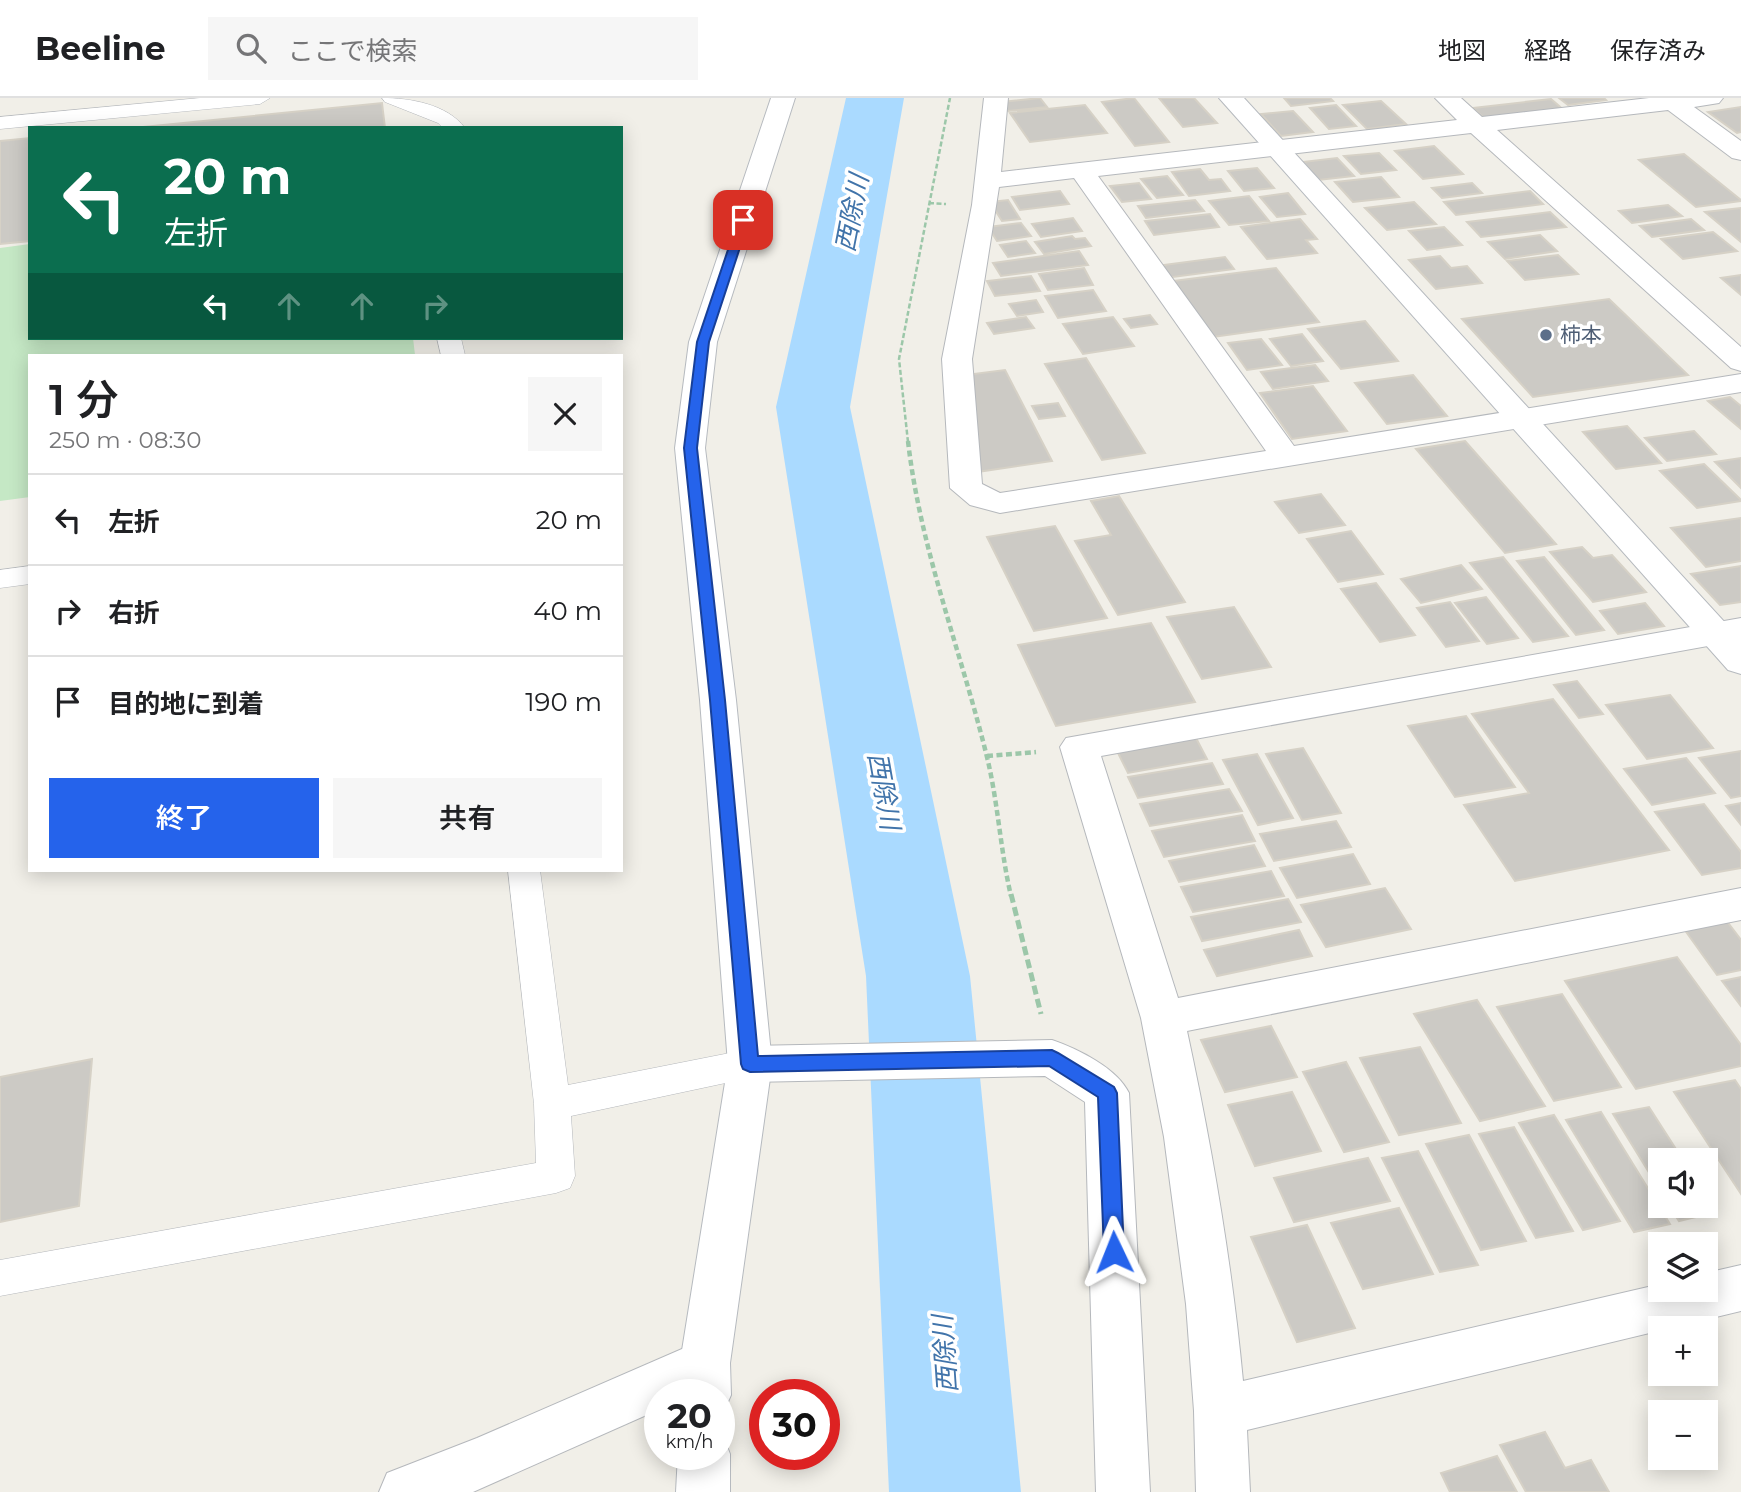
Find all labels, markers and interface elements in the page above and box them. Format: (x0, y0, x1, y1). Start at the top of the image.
search box (208, 17, 698, 80)
text: Beeline (35, 28, 166, 68)
icon: search (232, 29, 270, 67)
text: ここで検索 (288, 35, 418, 67)
text: 地図 (1438, 36, 1486, 65)
text: 経路 (1524, 36, 1572, 65)
text: 保存済み (1610, 36, 1706, 65)
text: 20 m (164, 147, 291, 206)
icon: left (49, 154, 140, 245)
water label: 西除川 (829, 169, 876, 254)
pin (713, 190, 773, 250)
icon: arrive (724, 201, 762, 239)
text: 左折 (164, 213, 228, 252)
icon: left (197, 287, 235, 325)
icon: ahead (270, 287, 308, 325)
icon: ahead (343, 287, 381, 325)
icon: right (416, 287, 454, 325)
place label: 柿本 (1560, 322, 1602, 347)
marker: 柿本 (1538, 327, 1554, 343)
text: 1 分 (49, 374, 119, 426)
button: close (528, 377, 602, 451)
text: 250 m · 08:30 (49, 426, 202, 454)
icon: left (49, 501, 87, 539)
text: 20 m (536, 504, 602, 536)
text: 左折 (108, 506, 160, 538)
icon: right (49, 592, 87, 630)
text: 40 m (533, 595, 602, 627)
text: 右折 (108, 597, 160, 629)
icon: arrive (49, 683, 87, 721)
text: 190 m (525, 686, 602, 718)
text: 目的地に到着 (108, 688, 264, 720)
water label: 西除川 (861, 750, 907, 835)
button: 終了 (49, 778, 319, 858)
button: 共有 (333, 778, 602, 858)
map controls (1648, 1148, 1718, 1470)
button: sound (1648, 1148, 1718, 1218)
position arrow (1077, 1215, 1151, 1289)
button: layers (1648, 1232, 1718, 1302)
water label: 西除川 (926, 1311, 964, 1394)
button: + (1648, 1316, 1718, 1386)
speed limit sign: 30 (749, 1379, 840, 1470)
text: 20 (667, 1394, 712, 1437)
button: − (1648, 1400, 1718, 1470)
text: km/h (665, 1431, 714, 1453)

